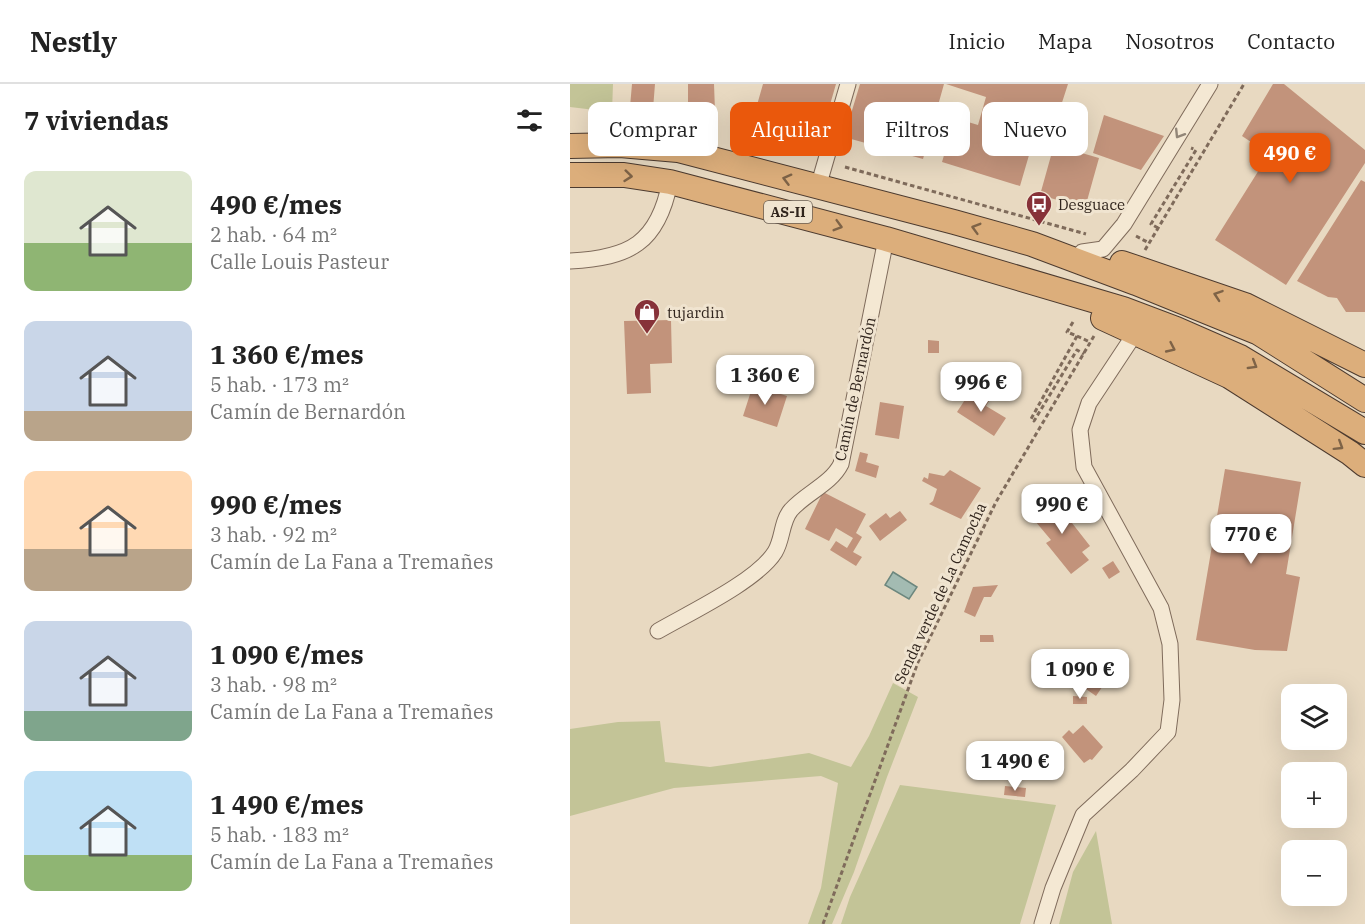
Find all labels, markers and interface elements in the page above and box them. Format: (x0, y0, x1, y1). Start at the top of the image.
text: Nestly (30, 23, 117, 60)
text: Inicio (948, 27, 1005, 55)
text: Mapa (1038, 27, 1092, 55)
text: Nosotros (1125, 27, 1214, 55)
text: Contacto (1247, 27, 1335, 55)
chip: Comprar (588, 102, 718, 156)
chip: Alquilar (730, 102, 852, 156)
chip: Filtros (864, 102, 970, 156)
chip: Nuevo (982, 102, 1088, 156)
text: 7 viviendas (24, 103, 169, 137)
icon: filters (513, 104, 546, 137)
one-way arrow (1175, 128, 1187, 138)
pin: 490 € (1248, 133, 1332, 184)
text: 490 € (1263, 139, 1317, 166)
one-way arrow (624, 169, 633, 182)
one-way arrow (782, 174, 793, 186)
text: 490 €/mes (210, 187, 342, 221)
bus stop icon: Desguace (1024, 189, 1054, 227)
icon: home (72, 195, 144, 267)
place label: Desguace (1058, 195, 1125, 214)
road number: AS-II (764, 201, 812, 223)
one-way arrow (832, 219, 843, 231)
text: 2 hab. · 64 m² (210, 221, 337, 248)
one-way arrow (971, 223, 982, 235)
text: Calle Louis Pasteur (210, 248, 389, 275)
one-way arrow (1213, 289, 1224, 302)
shop icon: tujardin (632, 297, 662, 335)
place label: tujardin (667, 303, 725, 322)
street label: Camín de Bernardón (830, 315, 880, 463)
text: 1 360 €/mes (210, 337, 364, 371)
one-way arrow (1164, 341, 1175, 353)
icon: home (72, 345, 144, 417)
pin: 1 360 € (710, 355, 820, 406)
one-way arrow (1247, 358, 1257, 369)
text: 1 360 € (730, 361, 800, 388)
pin: 996 € (939, 362, 1023, 413)
text: 996 € (954, 368, 1008, 395)
text: 5 hab. · 173 m² (210, 371, 349, 398)
text: Camín de Bernardón (210, 398, 406, 425)
one-way arrow (1332, 439, 1343, 450)
pin: 990 € (1020, 484, 1104, 535)
text: 990 €/mes (210, 487, 342, 521)
text: 990 € (1035, 490, 1089, 517)
icon: home (72, 495, 144, 567)
street label: Senda verde de La Camocha (890, 499, 990, 687)
pin: 770 € (1209, 514, 1293, 565)
text: 770 € (1224, 520, 1278, 547)
text: 3 hab. · 92 m² (210, 521, 337, 548)
text: Camín de La Fana a Tremañes (210, 548, 494, 575)
text: 1 090 €/mes (210, 637, 364, 671)
icon: home (72, 645, 144, 717)
pin: 1 090 € (1025, 649, 1135, 700)
text: 1 090 € (1045, 655, 1115, 682)
text: 3 hab. · 98 m² (210, 671, 337, 698)
map controls (1281, 684, 1347, 906)
button: layers (1281, 684, 1347, 750)
text: Camín de La Fana a Tremañes (210, 698, 494, 725)
pin: 1 490 € (960, 741, 1070, 792)
text: 1 490 € (980, 747, 1050, 774)
button: + (1281, 762, 1347, 828)
text: 1 490 €/mes (210, 787, 364, 821)
icon: home (72, 795, 144, 867)
text: 5 hab. · 183 m² (210, 821, 349, 848)
button: − (1281, 840, 1347, 906)
text: Camín de La Fana a Tremañes (210, 848, 494, 875)

